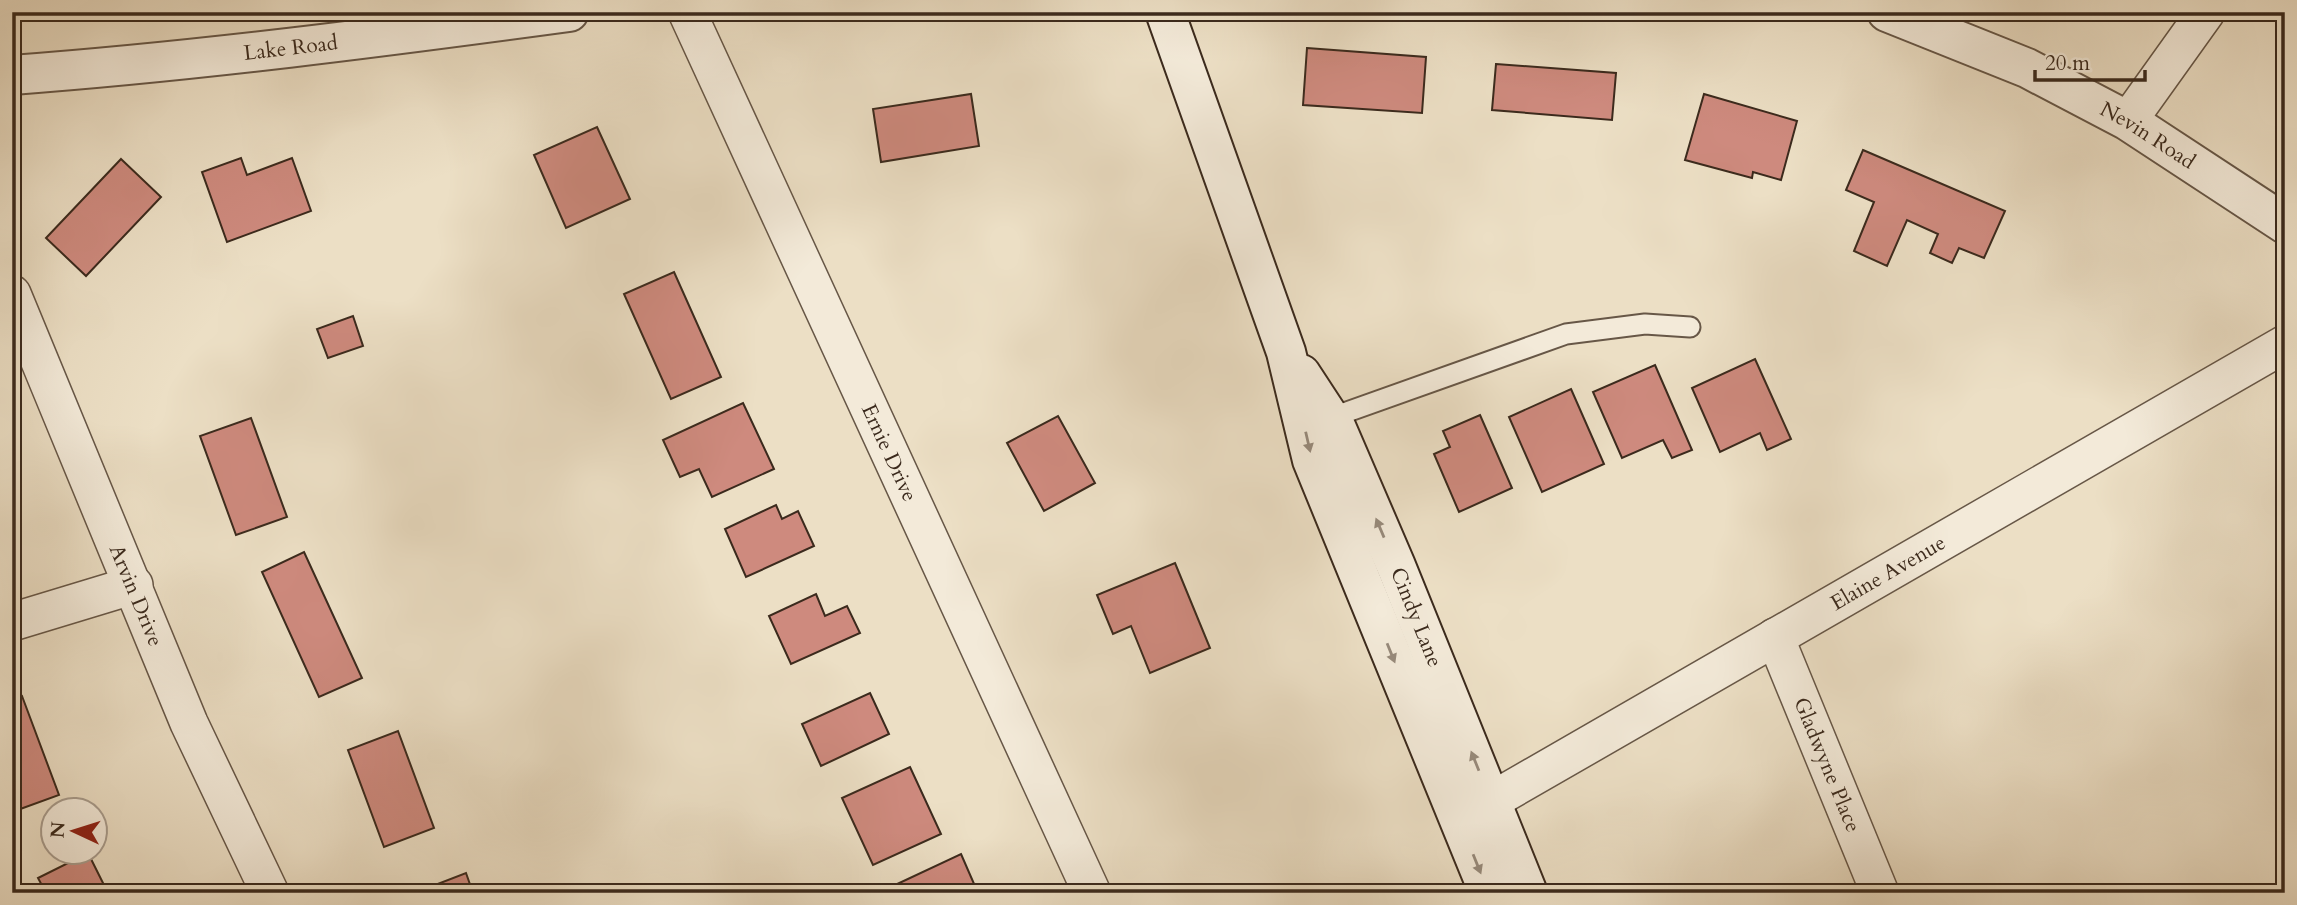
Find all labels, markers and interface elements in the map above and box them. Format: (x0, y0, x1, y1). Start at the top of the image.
street label: Lake Road (242, 28, 339, 68)
scale bar (2035, 38, 2145, 82)
text: 20 m (2045, 49, 2090, 78)
street label: Nevin Road (2095, 95, 2201, 176)
street label: Ernie Drive (854, 399, 924, 506)
one-way arrow (1302, 431, 1313, 453)
one-way arrow (1374, 518, 1386, 538)
street label: Elaine Avenue (1825, 528, 1951, 618)
street label: Arvin Drive (102, 540, 170, 651)
street label: Cindy Lane (1383, 563, 1449, 671)
one-way arrow (1386, 643, 1397, 664)
street label: Gladwyne Place (1786, 693, 1868, 837)
one-way arrow (1470, 751, 1481, 772)
north arrow (38, 796, 108, 866)
text: N (44, 820, 72, 839)
one-way arrow (1471, 854, 1483, 874)

